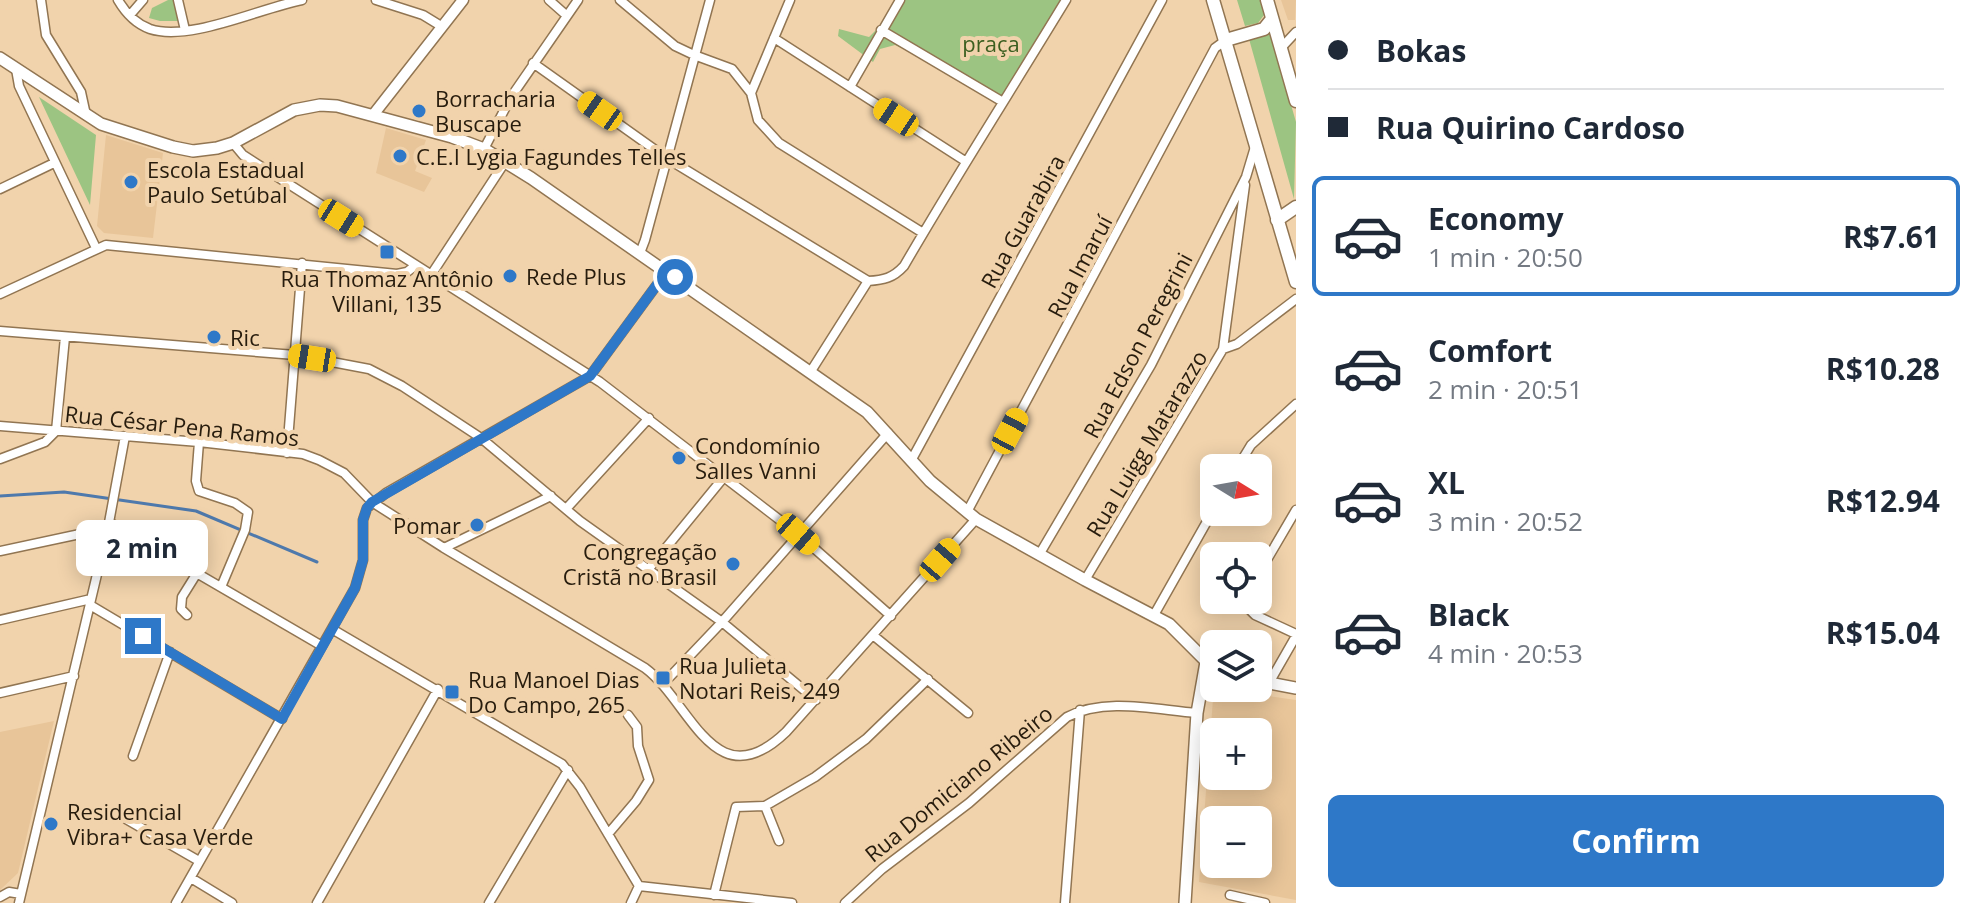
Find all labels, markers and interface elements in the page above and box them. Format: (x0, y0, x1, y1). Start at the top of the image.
park label: praça (962, 28, 1020, 58)
text: Bokas (1376, 30, 1466, 71)
place label: Borracharia Buscape (435, 83, 556, 138)
car (573, 87, 627, 135)
car (869, 94, 923, 140)
marker: Borracharia Buscape (410, 102, 428, 120)
text: Rua Quirino Cardoso (1376, 107, 1685, 148)
place label: C.E.I Lygia Fagundes Telles (416, 141, 686, 171)
marker: C.E.I Lygia Fagundes Telles (391, 147, 409, 165)
street label: Rua Guarabira (973, 149, 1071, 293)
place label: Escola Estadual Paulo Setúbal (147, 154, 304, 209)
marker: Escola Estadual Paulo Setúbal (122, 173, 140, 191)
car (314, 195, 368, 241)
text: Economy (1428, 198, 1564, 239)
icon: car (1332, 200, 1404, 272)
street label: Rua Imaruí (1040, 209, 1119, 322)
text: R$7.61 (1843, 216, 1940, 257)
text: 1 min · 20:50 (1428, 239, 1583, 275)
marker: Rua Thomaz Antônio Villani, 135 (378, 243, 396, 261)
street label: Rua Edson Peregrini (1075, 247, 1199, 443)
route start (657, 259, 693, 295)
place label: Rede Plus (526, 261, 626, 291)
place label: Rua Thomaz Antônio Villani, 135 (280, 263, 494, 318)
marker: Rede Plus (501, 267, 519, 285)
place label: Ric (230, 322, 260, 352)
marker: Ric (205, 328, 223, 346)
text: Comfort (1428, 330, 1552, 371)
icon: car (1332, 332, 1404, 404)
car (286, 342, 338, 374)
street label: Rua Luigg Matarazzo (1078, 344, 1214, 542)
text: R$10.28 (1826, 348, 1940, 389)
text: 2 min · 20:51 (1428, 371, 1583, 407)
street label: Rua César Pena Ramos (63, 398, 301, 452)
car (988, 404, 1032, 458)
place label: Condomínio Salles Vanni (695, 430, 820, 485)
marker: Condomínio Salles Vanni (670, 449, 688, 467)
north arrow (1200, 454, 1272, 526)
map controls (1200, 454, 1272, 878)
text: XL (1428, 462, 1465, 503)
icon: car (1332, 464, 1404, 536)
text: R$12.94 (1826, 480, 1940, 521)
text: 3 min · 20:52 (1428, 503, 1583, 539)
car (772, 509, 824, 559)
place label: Pomar (393, 510, 461, 540)
marker: Pomar (468, 516, 486, 534)
callout: 2 min (77, 520, 209, 576)
text: 2 min (106, 530, 178, 566)
car (915, 534, 965, 586)
place label: Congregação Cristã no Brasil (563, 536, 717, 591)
button: locate (1200, 542, 1272, 614)
marker: Congregação Cristã no Brasil (724, 555, 742, 573)
text: Black (1428, 594, 1509, 635)
icon: car (1332, 596, 1404, 668)
text: R$15.04 (1826, 612, 1940, 653)
route end (125, 618, 161, 654)
button: layers (1200, 630, 1272, 702)
text: 4 min · 20:53 (1428, 635, 1583, 671)
place label: Rua Julieta Notari Reis, 249 (679, 650, 840, 705)
place label: Rua Manoel Dias Do Campo, 265 (468, 664, 640, 719)
marker: Rua Julieta Notari Reis, 249 (654, 669, 672, 687)
marker: Rua Manoel Dias Do Campo, 265 (443, 683, 461, 701)
street label: Rua Domiciano Ribeiro (858, 698, 1058, 868)
button: + (1200, 718, 1272, 790)
button: Confirm (1328, 795, 1944, 887)
place label: Residencial Vibra+ Casa Verde (67, 796, 253, 851)
button: − (1200, 806, 1272, 878)
marker: Residencial Vibra+ Casa Verde (42, 815, 60, 833)

